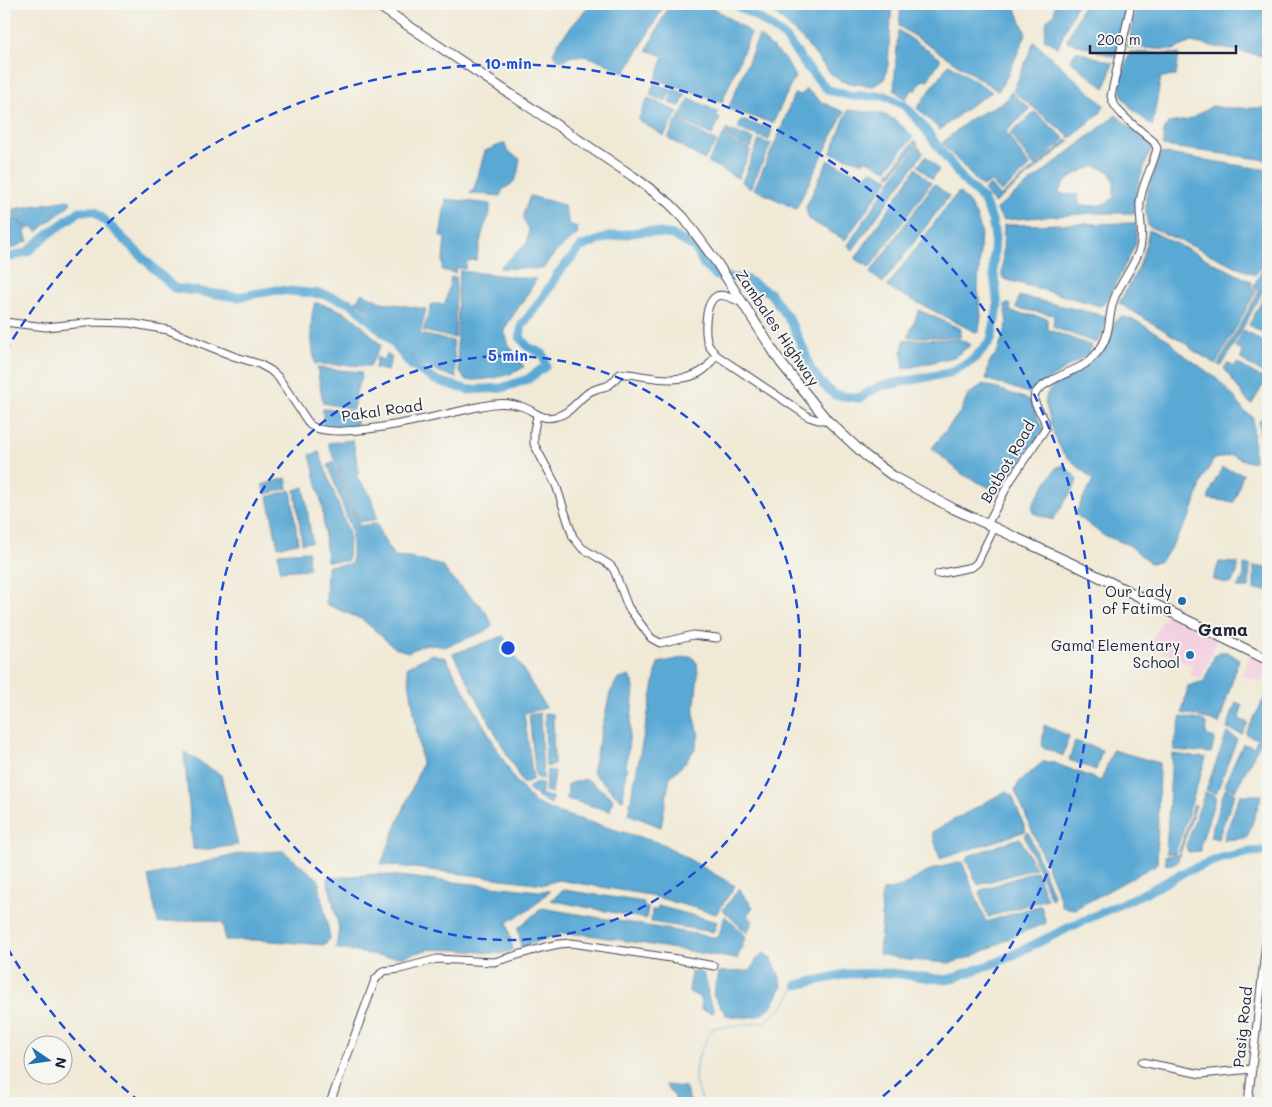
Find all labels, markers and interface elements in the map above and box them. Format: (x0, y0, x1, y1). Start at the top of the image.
scale bar (1090, 22, 1236, 54)
text: 200 m (1097, 29, 1141, 49)
text: 10 min (484, 53, 532, 73)
street label: Zambales Highway (731, 265, 824, 390)
text: 5 min (488, 345, 528, 365)
street label: Pakal Road (340, 394, 424, 426)
street label: Botbot Road (975, 417, 1039, 506)
place label: Our Lady of Fatima (1102, 581, 1172, 618)
marker: Our Lady of Fatima (1176, 595, 1188, 607)
district label: Gama (1198, 617, 1248, 641)
place label: Gama Elementary School (1051, 635, 1180, 672)
centre of rings (499, 639, 517, 657)
marker: Gama Elementary School (1184, 649, 1196, 661)
street label: Pasig Road (1228, 985, 1256, 1068)
north arrow (22, 1034, 72, 1084)
text: N (51, 1056, 72, 1070)

